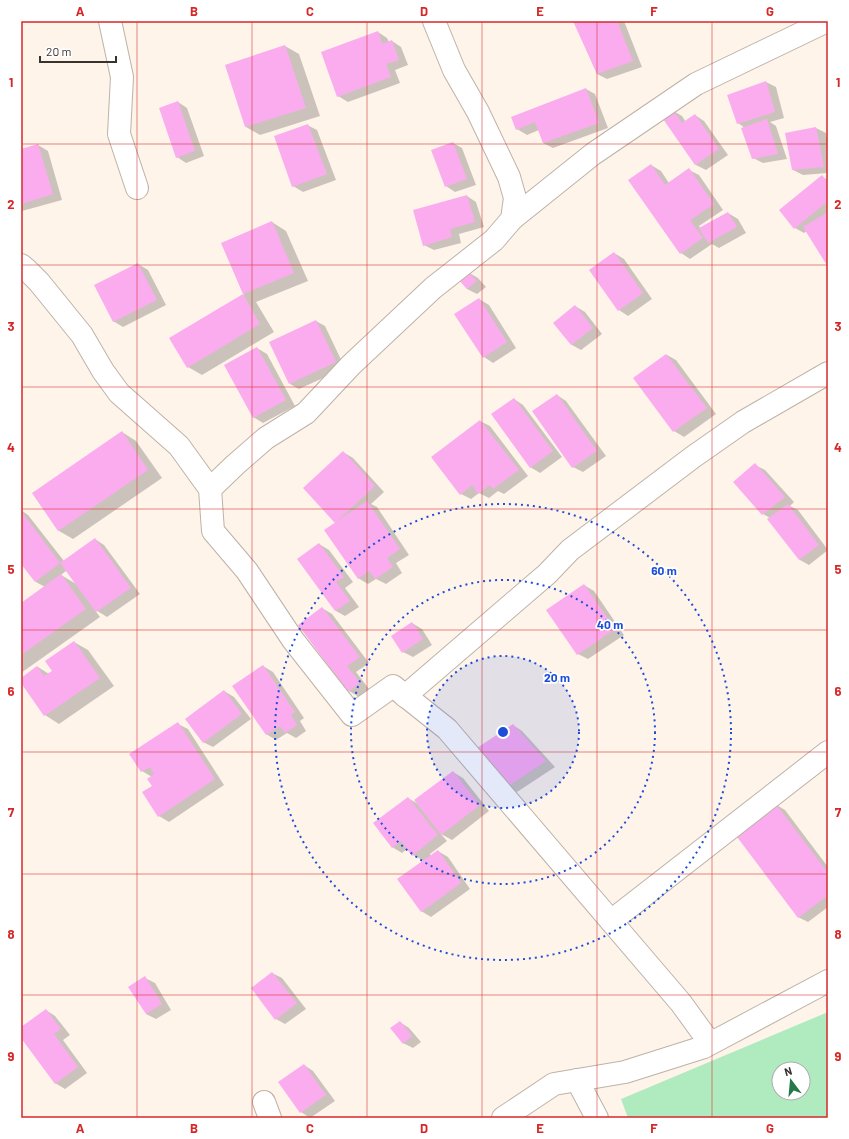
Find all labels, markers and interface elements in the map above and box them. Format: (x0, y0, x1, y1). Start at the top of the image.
text: A (76, 3, 85, 19)
text: B (190, 3, 198, 19)
text: C (306, 3, 314, 19)
text: D (420, 3, 428, 19)
text: E (536, 3, 544, 19)
text: F (650, 3, 658, 19)
text: G (766, 3, 774, 19)
scale bar (40, 38, 116, 64)
text: 20 m (46, 44, 72, 58)
text: 1 (9, 74, 13, 90)
text: 1 (836, 74, 840, 90)
text: 2 (7, 196, 15, 212)
text: 2 (834, 196, 842, 212)
text: 3 (7, 318, 15, 334)
text: 3 (834, 318, 842, 334)
text: 4 (7, 439, 15, 455)
text: 4 (834, 439, 842, 455)
text: 5 (7, 561, 15, 577)
text: 5 (834, 561, 842, 577)
text: 60 m (651, 563, 677, 577)
text: 40 m (597, 617, 623, 631)
text: 20 m (544, 670, 570, 684)
text: 6 (8, 683, 15, 699)
text: 6 (835, 683, 842, 699)
centre of rings (496, 725, 510, 739)
text: 7 (8, 804, 15, 820)
text: 7 (835, 804, 842, 820)
text: 8 (7, 926, 15, 942)
text: 8 (834, 926, 842, 942)
text: 9 (8, 1048, 15, 1064)
text: 9 (835, 1048, 842, 1064)
north arrow (771, 1061, 811, 1101)
text: N (783, 1064, 793, 1078)
text: A (76, 1120, 85, 1136)
text: B (190, 1120, 198, 1136)
text: C (306, 1120, 314, 1136)
text: D (420, 1120, 428, 1136)
text: E (536, 1120, 544, 1136)
text: F (650, 1120, 658, 1136)
text: G (766, 1120, 774, 1136)

